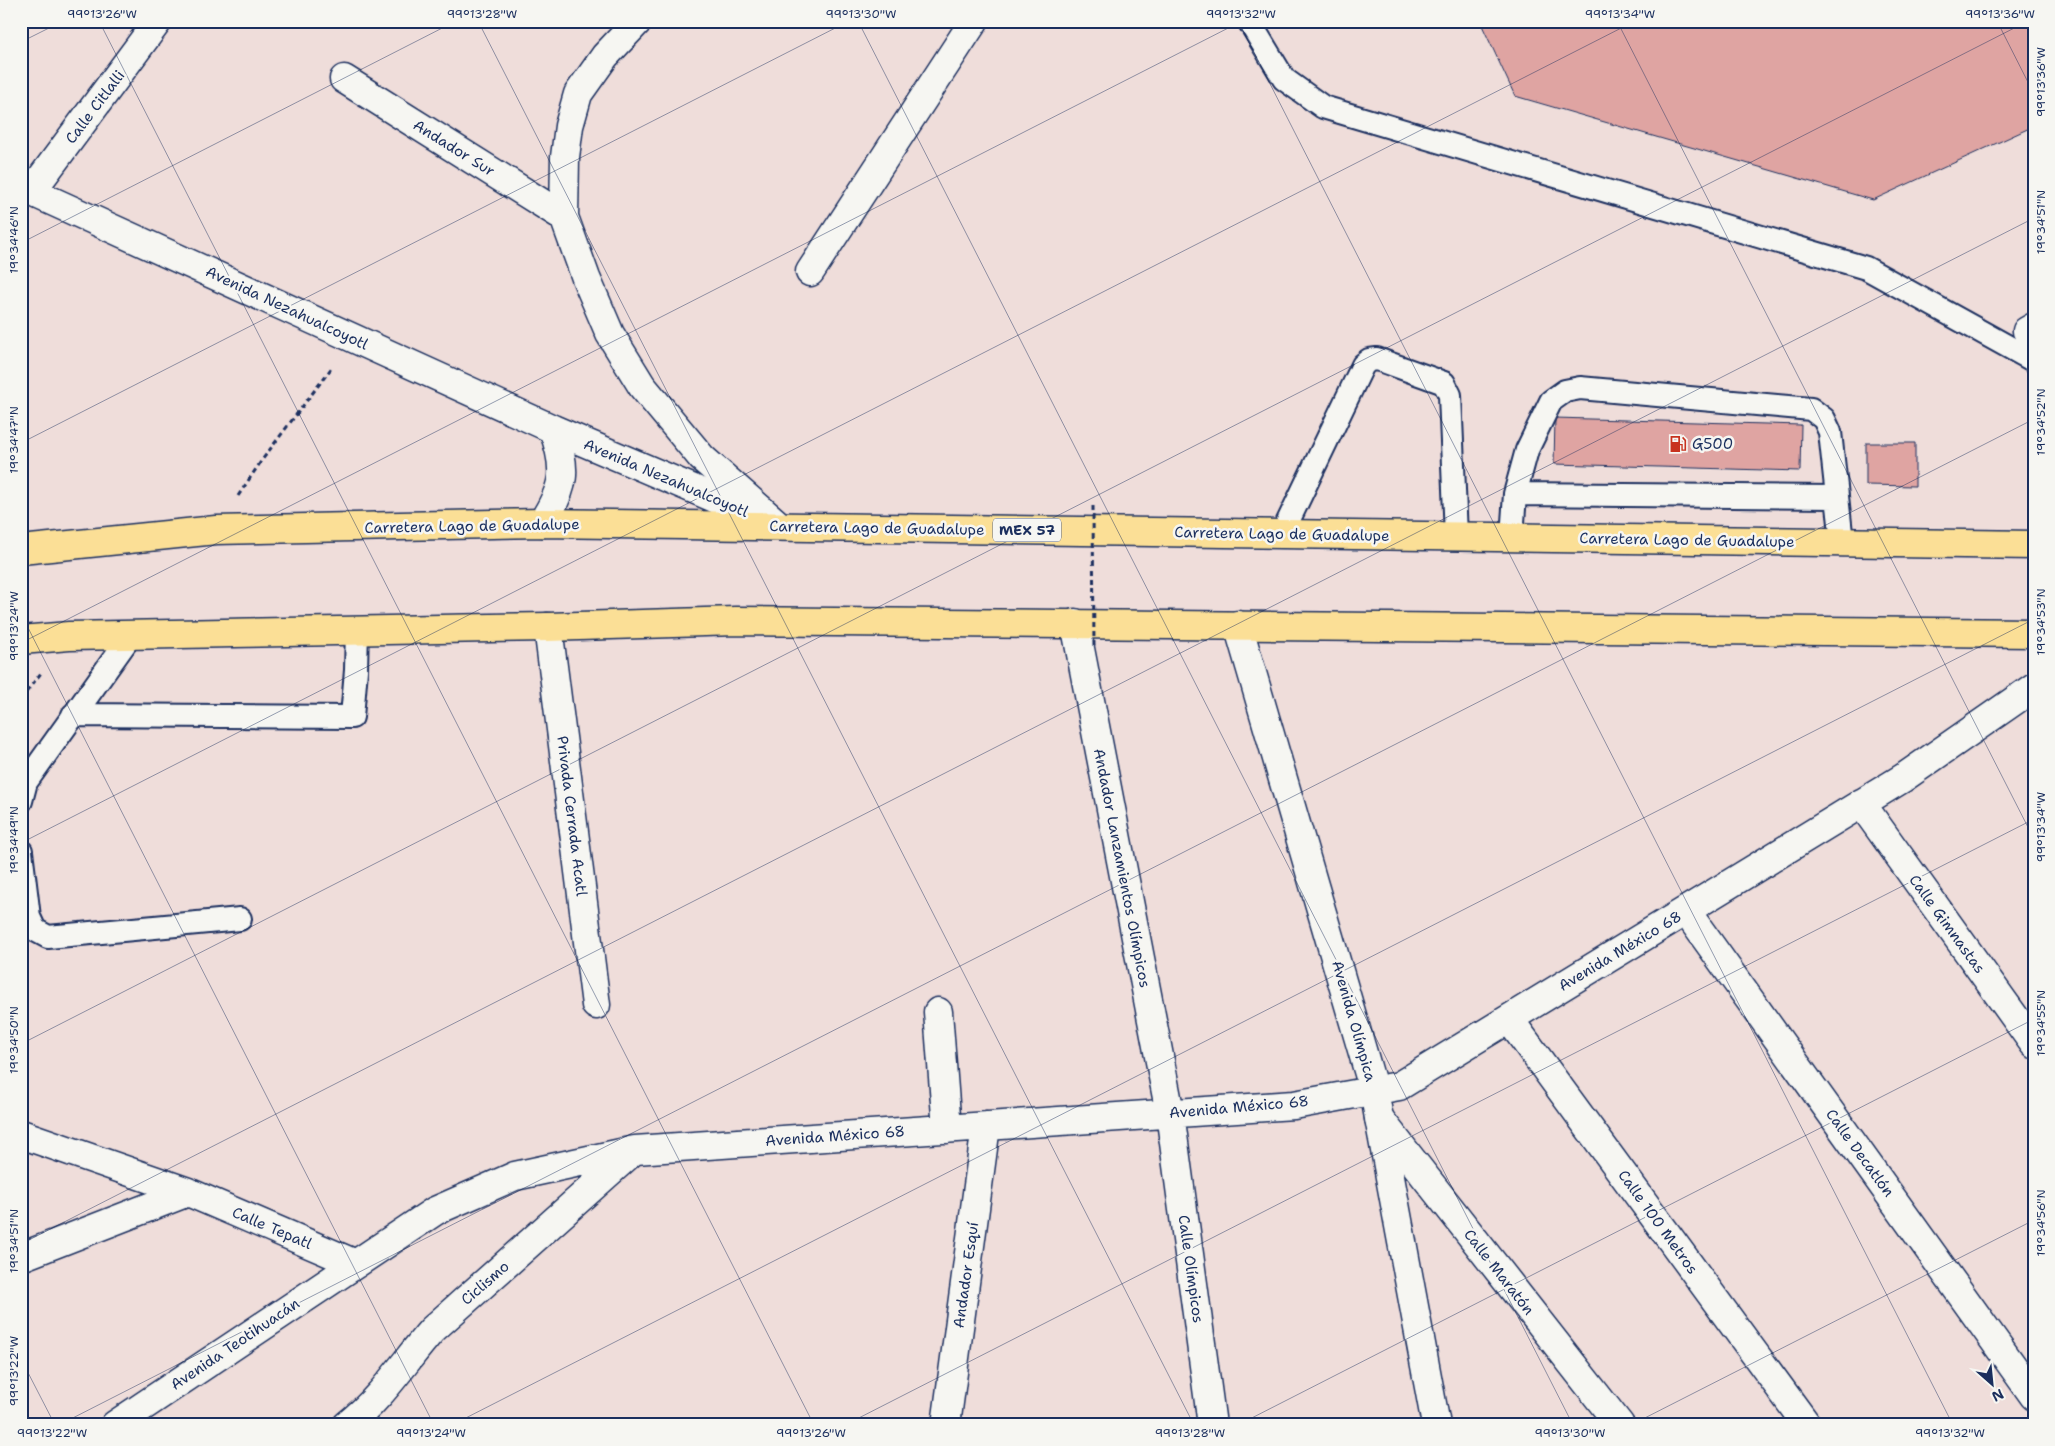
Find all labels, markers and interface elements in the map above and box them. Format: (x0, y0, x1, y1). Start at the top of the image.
text: 99°13'26"W (67, 6, 137, 22)
text: 99°13'28"W (447, 6, 517, 22)
text: 99°13'30"W (825, 6, 897, 22)
text: 99°13'32"W (1206, 6, 1276, 22)
text: 99°13'34"W (1585, 6, 1655, 22)
text: 99°13'36"W (1965, 6, 2035, 22)
text: 99°13'36"W (2033, 47, 2049, 117)
street label: Calle Citlalli (61, 66, 129, 148)
street label: Andador Sur (409, 115, 499, 181)
text: 19°34'51"N (2033, 190, 2049, 254)
text: 19°34'46"N (6, 206, 22, 274)
street label: Avenida Nezahualcoyotl (202, 261, 372, 355)
text: 19°34'52"N (2033, 388, 2049, 456)
text: 19°34'47"N (6, 406, 22, 474)
street label: Avenida Nezahualcoyotl (581, 434, 752, 522)
fuel station icon: G500 (1668, 434, 1688, 454)
place label: G500 (1692, 434, 1733, 454)
street label: Carretera Lago de Guadalupe (364, 514, 580, 538)
street label: Carretera Lago de Guadalupe (769, 516, 985, 540)
road number: MEX 57 (993, 518, 1061, 542)
street label: Carretera Lago de Guadalupe (1174, 522, 1390, 546)
street label: Carretera Lago de Guadalupe (1579, 528, 1795, 552)
text: 19°34'53"N (2033, 588, 2049, 656)
text: 99°13'24"W (6, 591, 22, 661)
street label: Privada Cerrada Acatl (552, 735, 592, 898)
street label: Andador Lanzamientos Olímpicos (1089, 747, 1155, 989)
text: 99°13'34"W (2033, 792, 2049, 862)
text: 19°34'49"N (6, 806, 22, 874)
street label: Calle Gimnastas (1904, 871, 1990, 977)
street label: Avenida México 68 (1555, 906, 1685, 996)
street label: Avenida Olímpica (1327, 958, 1381, 1085)
text: 19°34'55"N (2033, 990, 2049, 1056)
text: 19°34'50"N (6, 1006, 22, 1074)
street label: Avenida México 68 (1168, 1091, 1310, 1123)
street label: Calle Decatlón (1821, 1105, 1899, 1201)
street label: Avenida México 68 (764, 1121, 906, 1151)
street label: Calle 100 Metros (1613, 1166, 1703, 1278)
text: 19°34'56"N (2033, 1189, 2049, 1257)
street label: Calle Tepatl (229, 1202, 316, 1254)
text: 19°34'51"N (6, 1209, 22, 1273)
street label: Calle Olímpicos (1174, 1214, 1208, 1324)
street label: Andador Esquí (949, 1220, 983, 1329)
street label: Calle Maratón (1459, 1225, 1539, 1319)
street label: Ciclismo (457, 1256, 513, 1310)
street label: Avenida Teotihuacán (167, 1293, 303, 1395)
text: 99°13'22"W (6, 1336, 22, 1406)
north arrow (1968, 1358, 2018, 1408)
text: N (1989, 1385, 2007, 1406)
text: 99°13'22"W (17, 1425, 87, 1441)
text: 99°13'24"W (396, 1425, 466, 1441)
text: 99°13'26"W (776, 1425, 846, 1441)
text: 99°13'28"W (1155, 1425, 1225, 1441)
text: 99°13'30"W (1534, 1425, 1606, 1441)
text: 99°13'32"W (1915, 1425, 1985, 1441)

